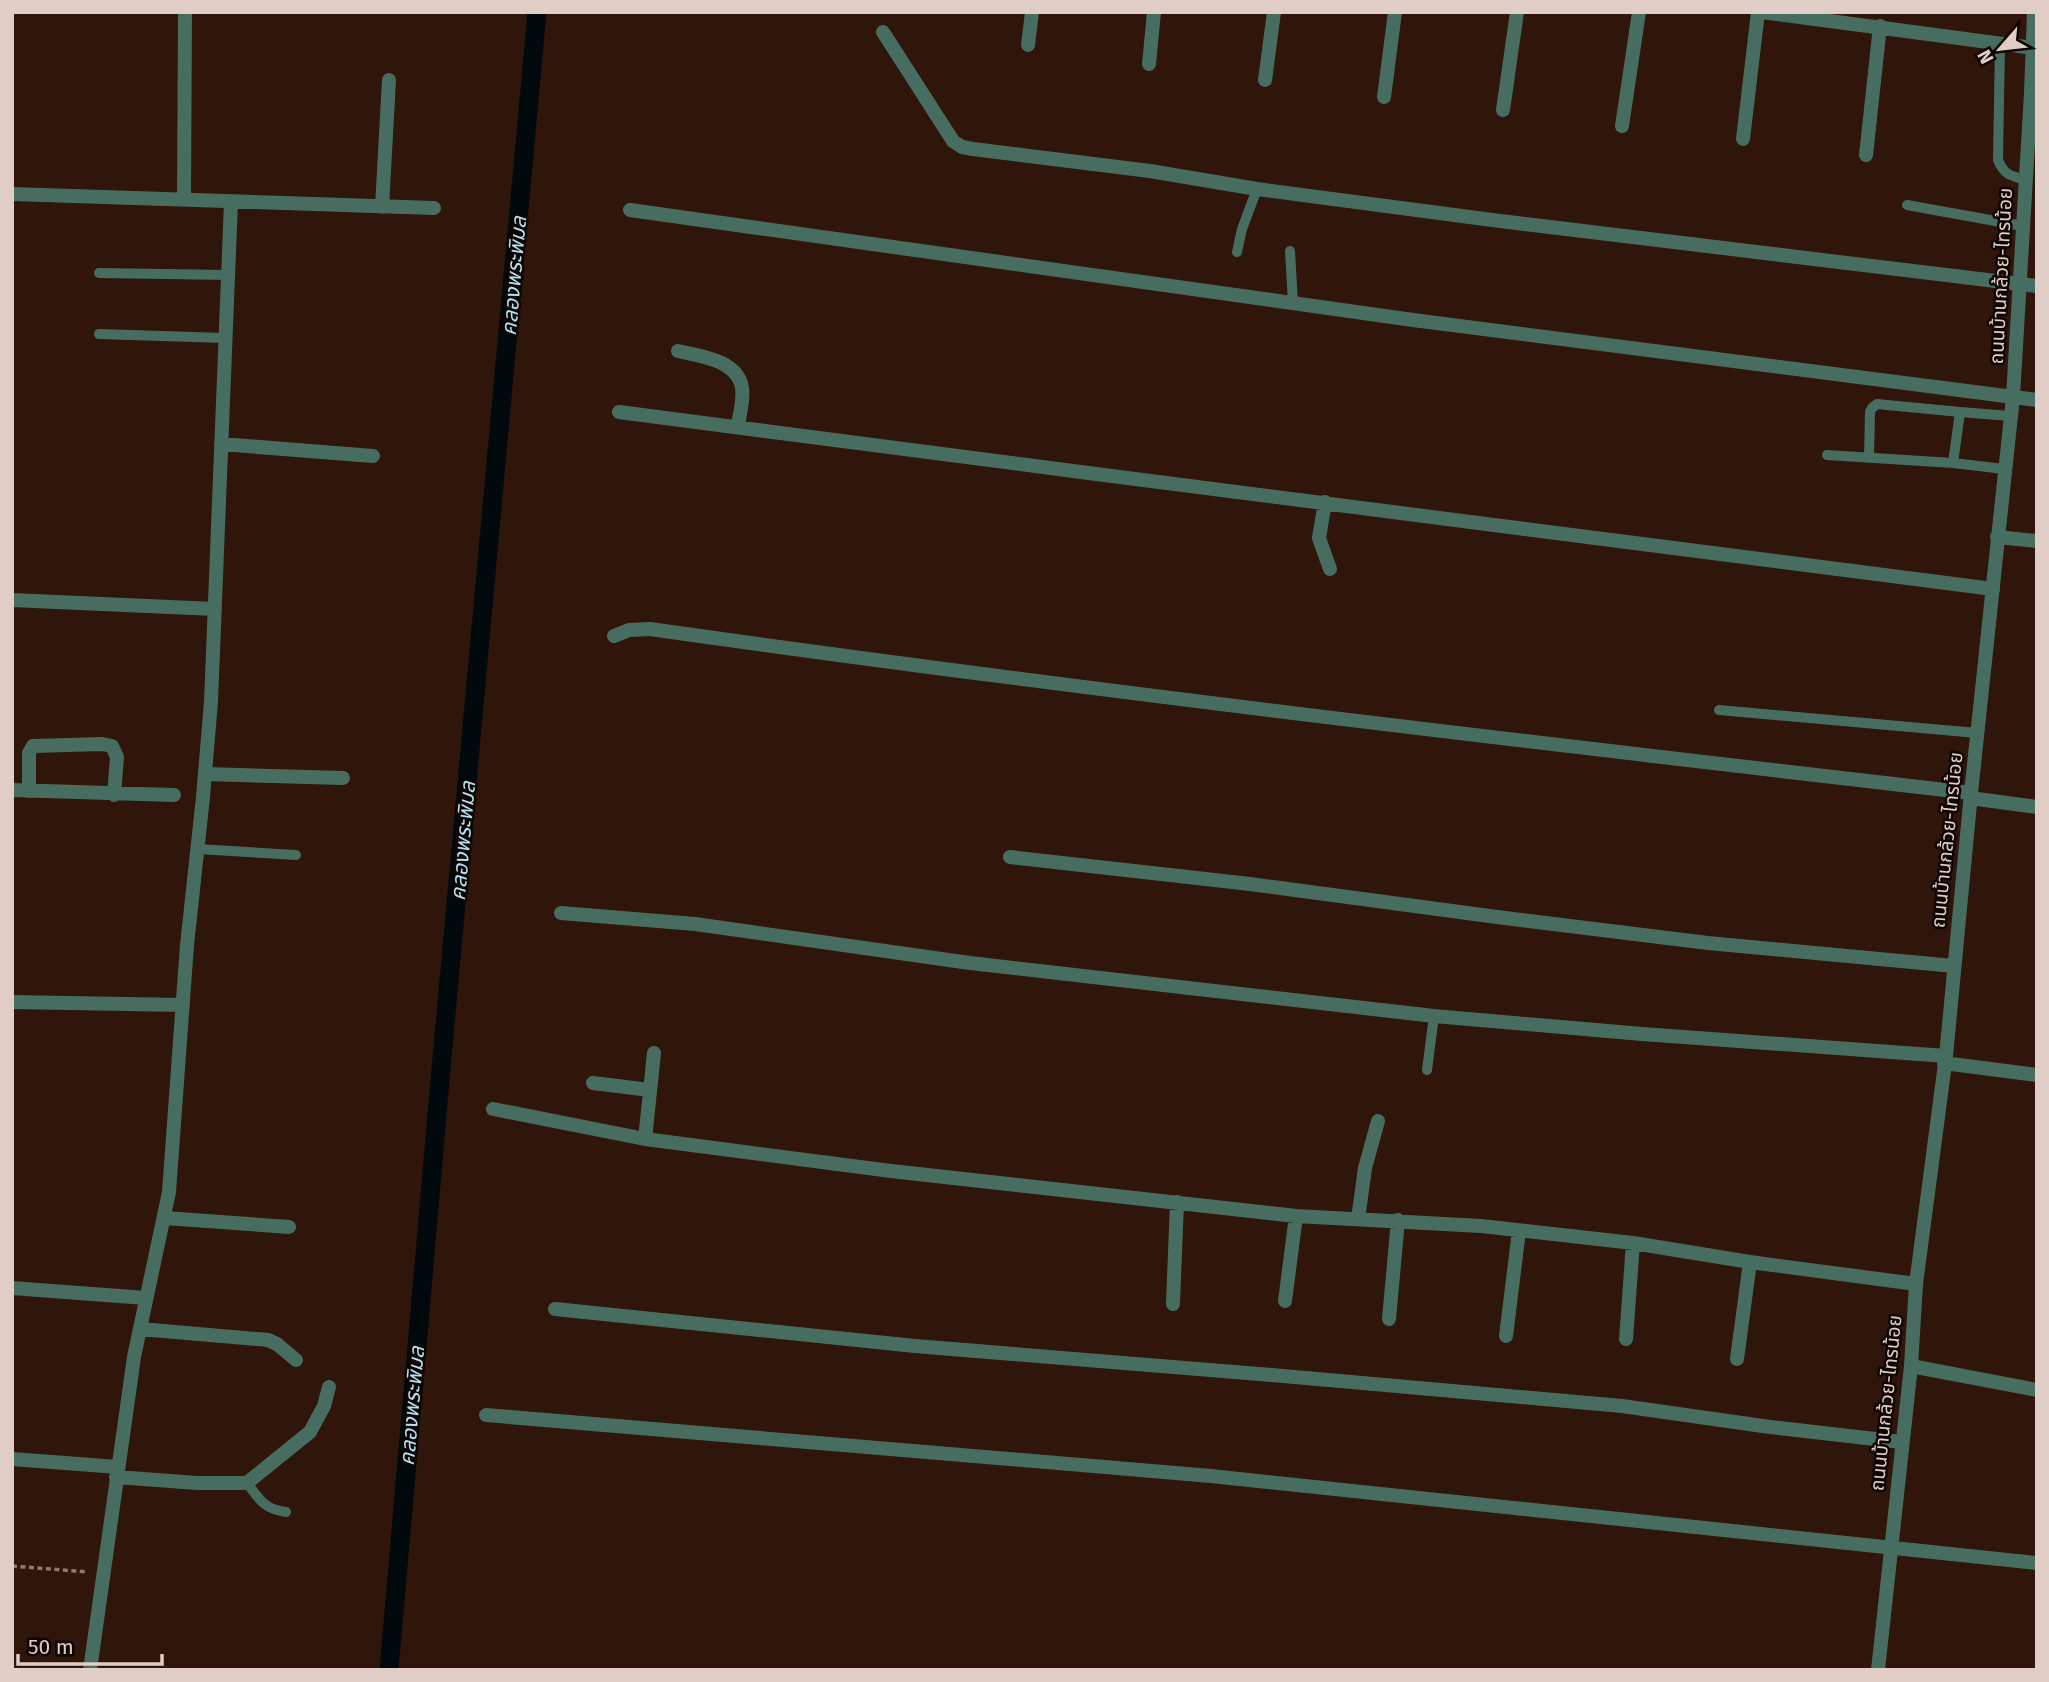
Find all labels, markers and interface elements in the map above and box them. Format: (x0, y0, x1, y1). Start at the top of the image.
north arrow (1965, 14, 2035, 84)
text: N (1972, 46, 1999, 68)
street label: ถนนบ้านกล้วย-ไทรน้อย (1985, 187, 2017, 365)
water label: คลองพระพิมล (496, 214, 532, 337)
street label: ถนนบ้านกล้วย-ไทรน้อย (1926, 751, 1968, 929)
water label: คลองพระพิมล (445, 779, 481, 902)
street label: ถนนบ้านกล้วย-ไทรน้อย (1865, 1314, 1907, 1492)
water label: คลองพระพิมล (394, 1344, 430, 1467)
scale bar (18, 1622, 161, 1666)
text: 50 m (28, 1634, 74, 1660)

